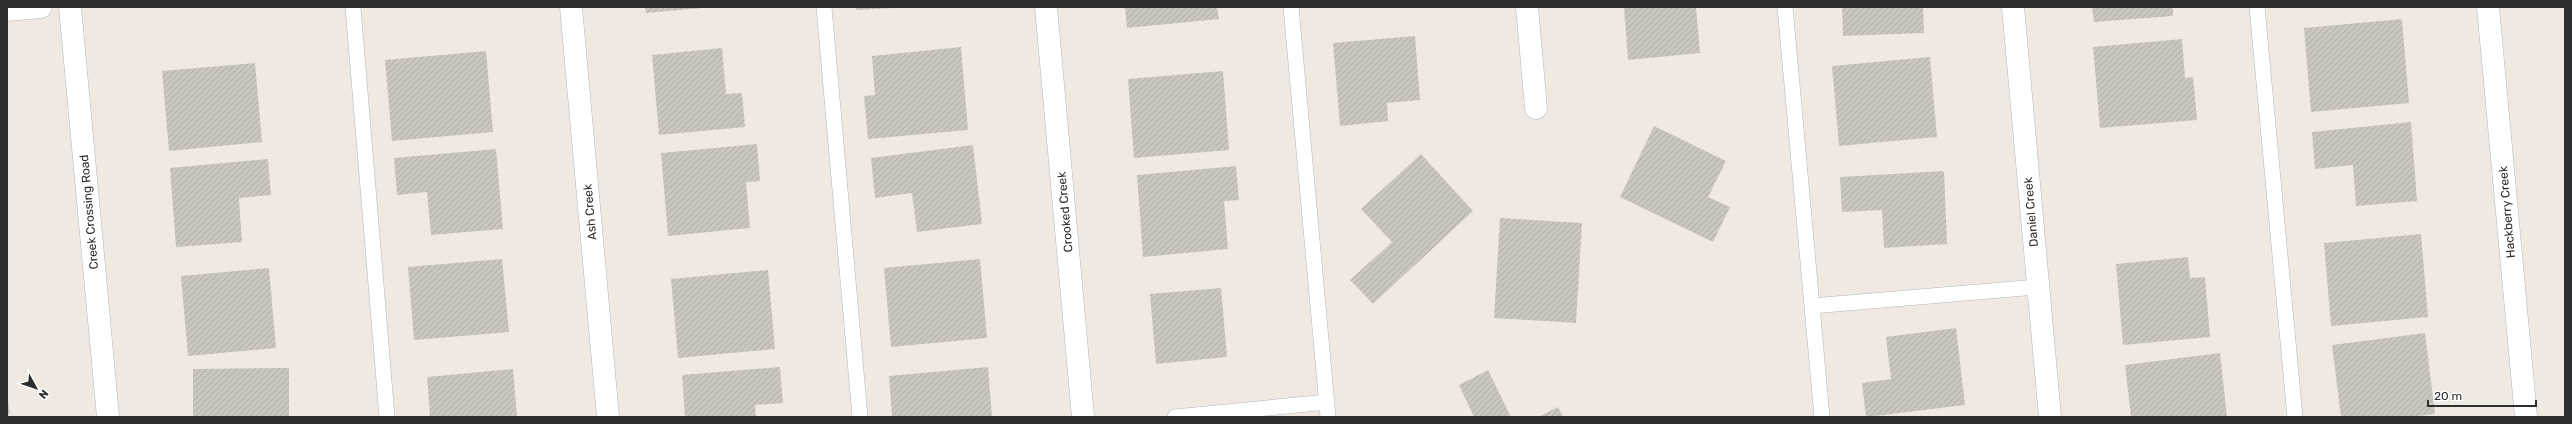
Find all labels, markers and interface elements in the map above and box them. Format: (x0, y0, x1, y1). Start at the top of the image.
street label: Creek Crossing Road (77, 154, 101, 270)
street label: Hackberry Creek (2496, 165, 2518, 259)
street label: Crooked Creek (1054, 170, 1076, 253)
street label: Daniel Creek (2021, 176, 2041, 247)
street label: Ash Creek (580, 182, 599, 241)
north arrow (16, 368, 56, 408)
scale bar (2428, 382, 2536, 408)
text: N (36, 387, 51, 401)
text: 20 m (2434, 389, 2462, 403)

